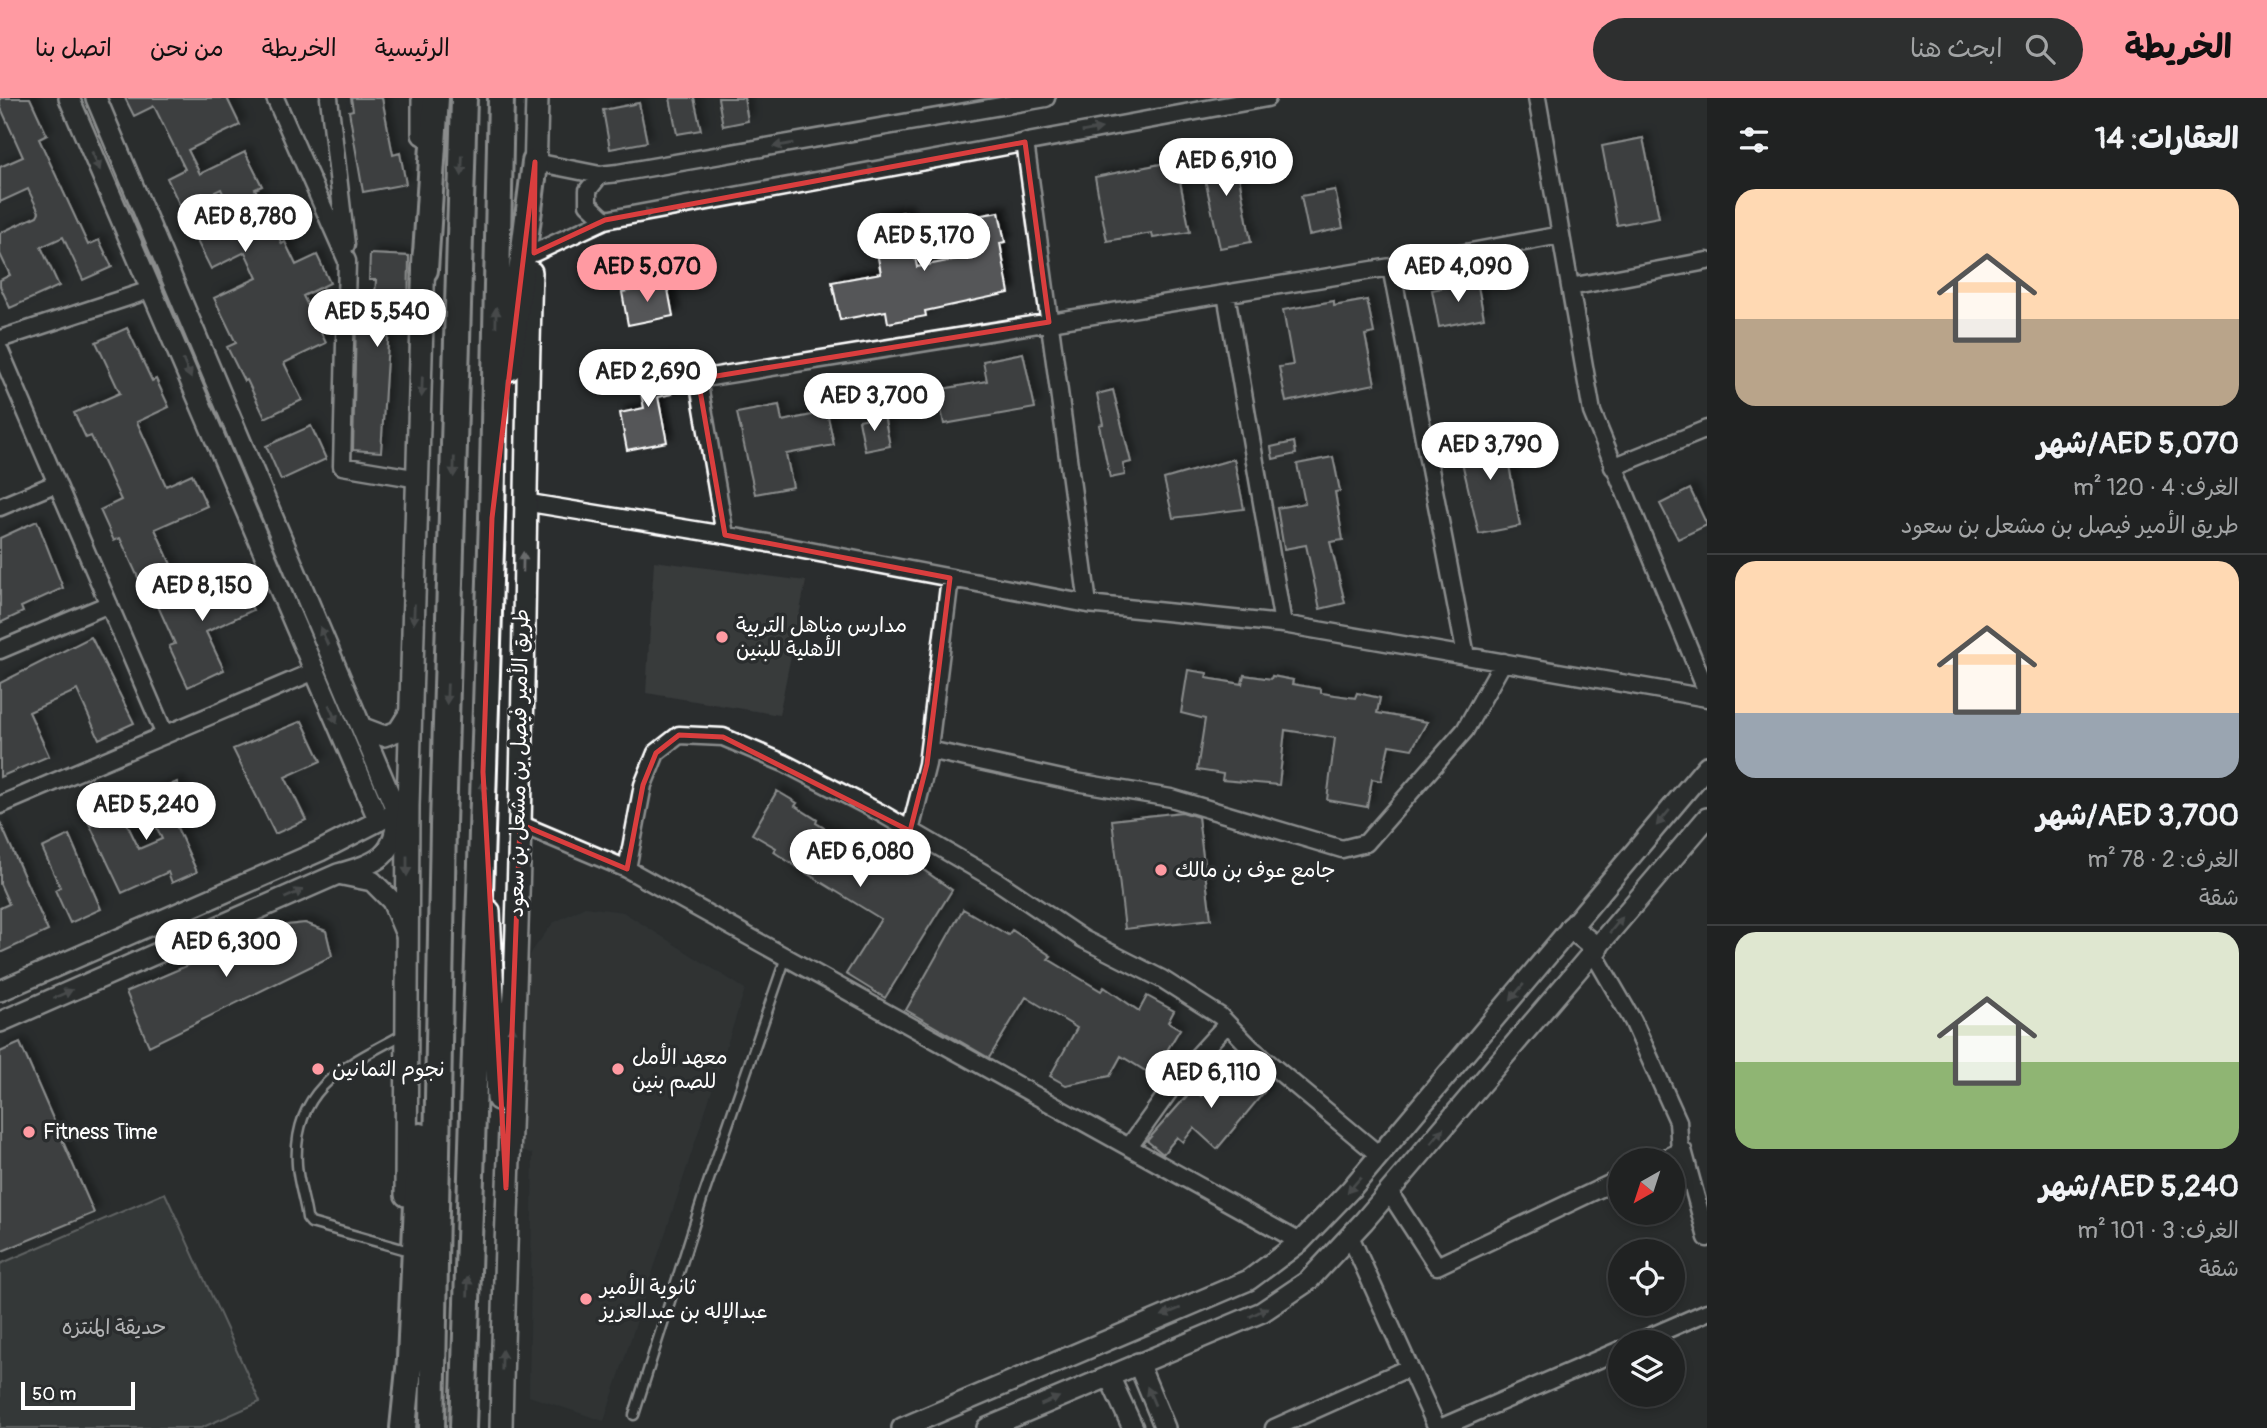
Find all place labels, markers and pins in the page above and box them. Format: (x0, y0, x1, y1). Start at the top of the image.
pin: AED 6,910 (1146, 139, 1306, 198)
pin: AED 8,780 (165, 194, 325, 254)
pin: AED 5,170 (844, 214, 1004, 273)
pin: AED 5,070 (567, 244, 727, 304)
pin: AED 4,090 (1378, 244, 1538, 304)
pin: AED 5,540 (297, 289, 457, 349)
pin: AED 2,690 (568, 350, 728, 409)
pin: AED 3,700 (794, 374, 954, 433)
pin: AED 3,790 (1410, 422, 1570, 482)
pin: AED 8,150 (122, 564, 282, 623)
place label: مدارس مناهل التربية الأهلية للبنين (736, 612, 907, 663)
marker: مدارس مناهل التربية الأهلية للبنين (714, 629, 730, 645)
pin: AED 5,240 (66, 782, 226, 842)
pin: AED 6,080 (780, 830, 940, 889)
place label: جامع عوف بن مالك (1175, 857, 1336, 885)
marker: جامع عوف بن مالك (1153, 862, 1169, 878)
pin: AED 6,300 (146, 920, 306, 979)
place label: معهد الأمل للصم بنين (632, 1043, 728, 1097)
pin: AED 6,110 (1131, 1051, 1291, 1110)
place label: نجوم الثمانين (332, 1056, 445, 1085)
marker: نجوم الثمانين (310, 1061, 326, 1077)
marker: معهد الأمل للصم بنين (610, 1061, 626, 1077)
place label: Fitness Time (43, 1119, 158, 1146)
marker: Fitness Time (21, 1124, 37, 1140)
place label: ثانوية الأمير عبدالإله بن عبدالعزيز (598, 1273, 768, 1325)
marker: ثانوية الأمير عبدالإله بن عبدالعزيز (578, 1291, 594, 1307)

